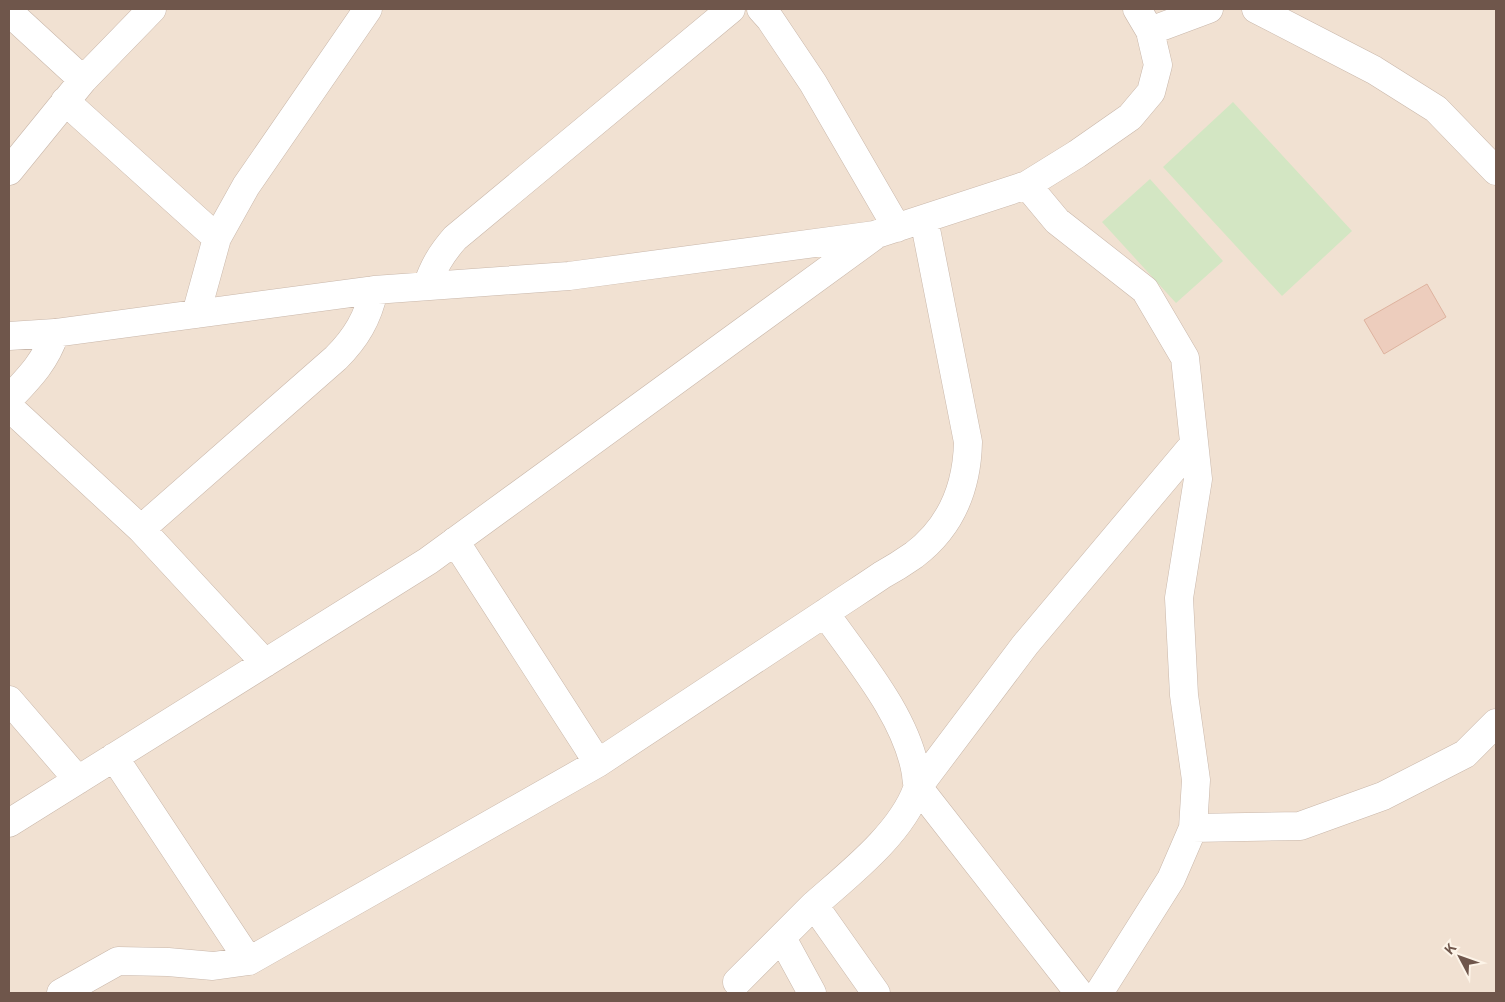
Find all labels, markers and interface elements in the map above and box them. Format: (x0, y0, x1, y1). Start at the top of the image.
north arrow (1435, 932, 1485, 982)
text: K (1442, 940, 1461, 959)

